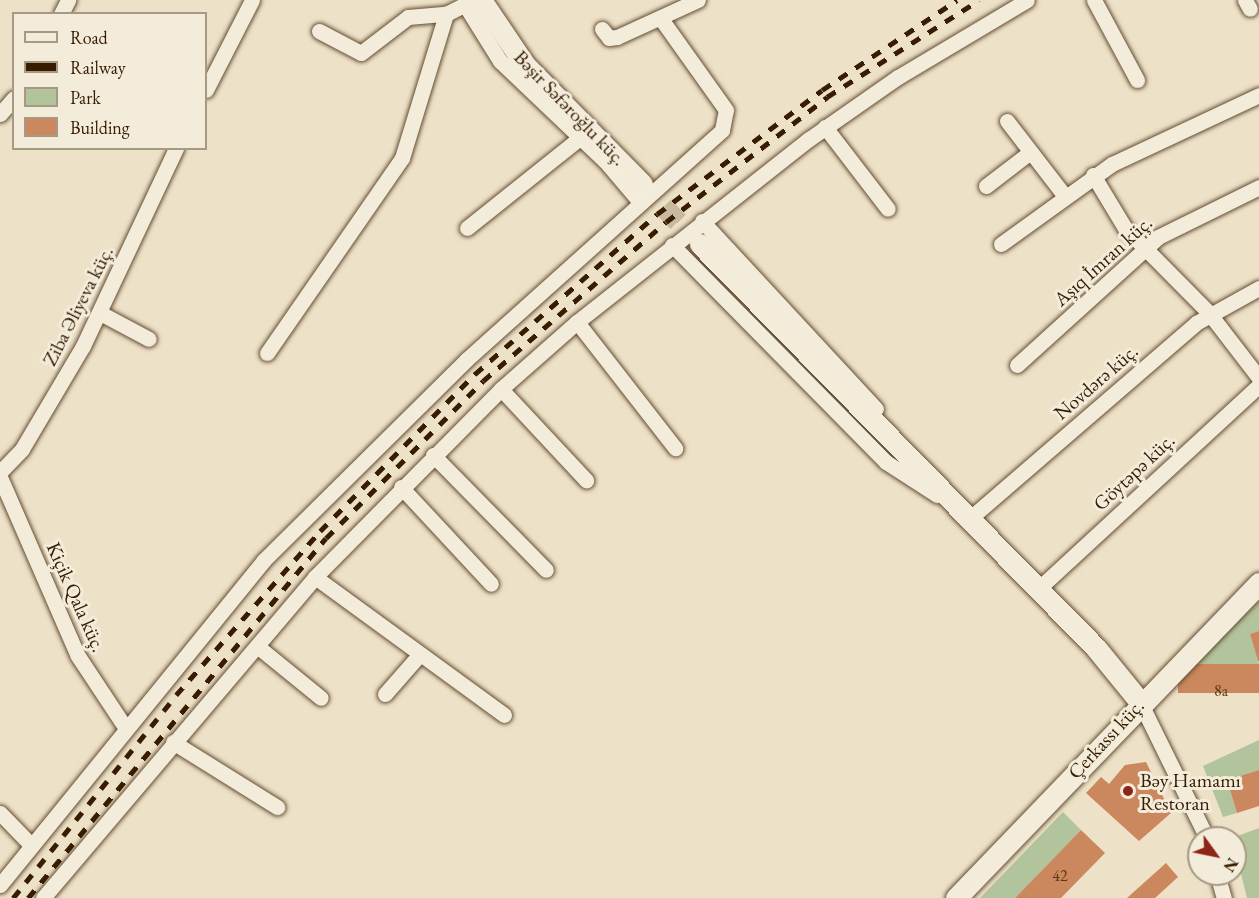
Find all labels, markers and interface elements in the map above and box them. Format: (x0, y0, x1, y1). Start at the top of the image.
legend (12, 12, 207, 150)
text: Road (70, 26, 108, 49)
street label: Bəşir Səfəroğlu küç. (509, 45, 631, 171)
text: Railway (70, 56, 126, 79)
text: Park (70, 86, 101, 109)
text: Building (70, 116, 130, 139)
street label: Aşıq İmran küç. (1049, 211, 1157, 311)
street label: Ziba Əliyeva küç. (38, 242, 118, 370)
street label: Novdərə küç. (1049, 339, 1143, 425)
street label: Göytəpə küç. (1088, 428, 1180, 516)
street label: Kiçik Qala küç. (41, 538, 111, 656)
house number: 8a (1214, 681, 1228, 701)
street label: Çerkassı küç. (1063, 694, 1149, 784)
place label: Bәy Hamamı Restoran (1140, 768, 1241, 815)
marker: Bәy Hamamı Restoran (1121, 784, 1135, 798)
north arrow (1187, 826, 1247, 886)
text: N (1219, 854, 1243, 876)
house number: 42 (1052, 866, 1068, 886)

